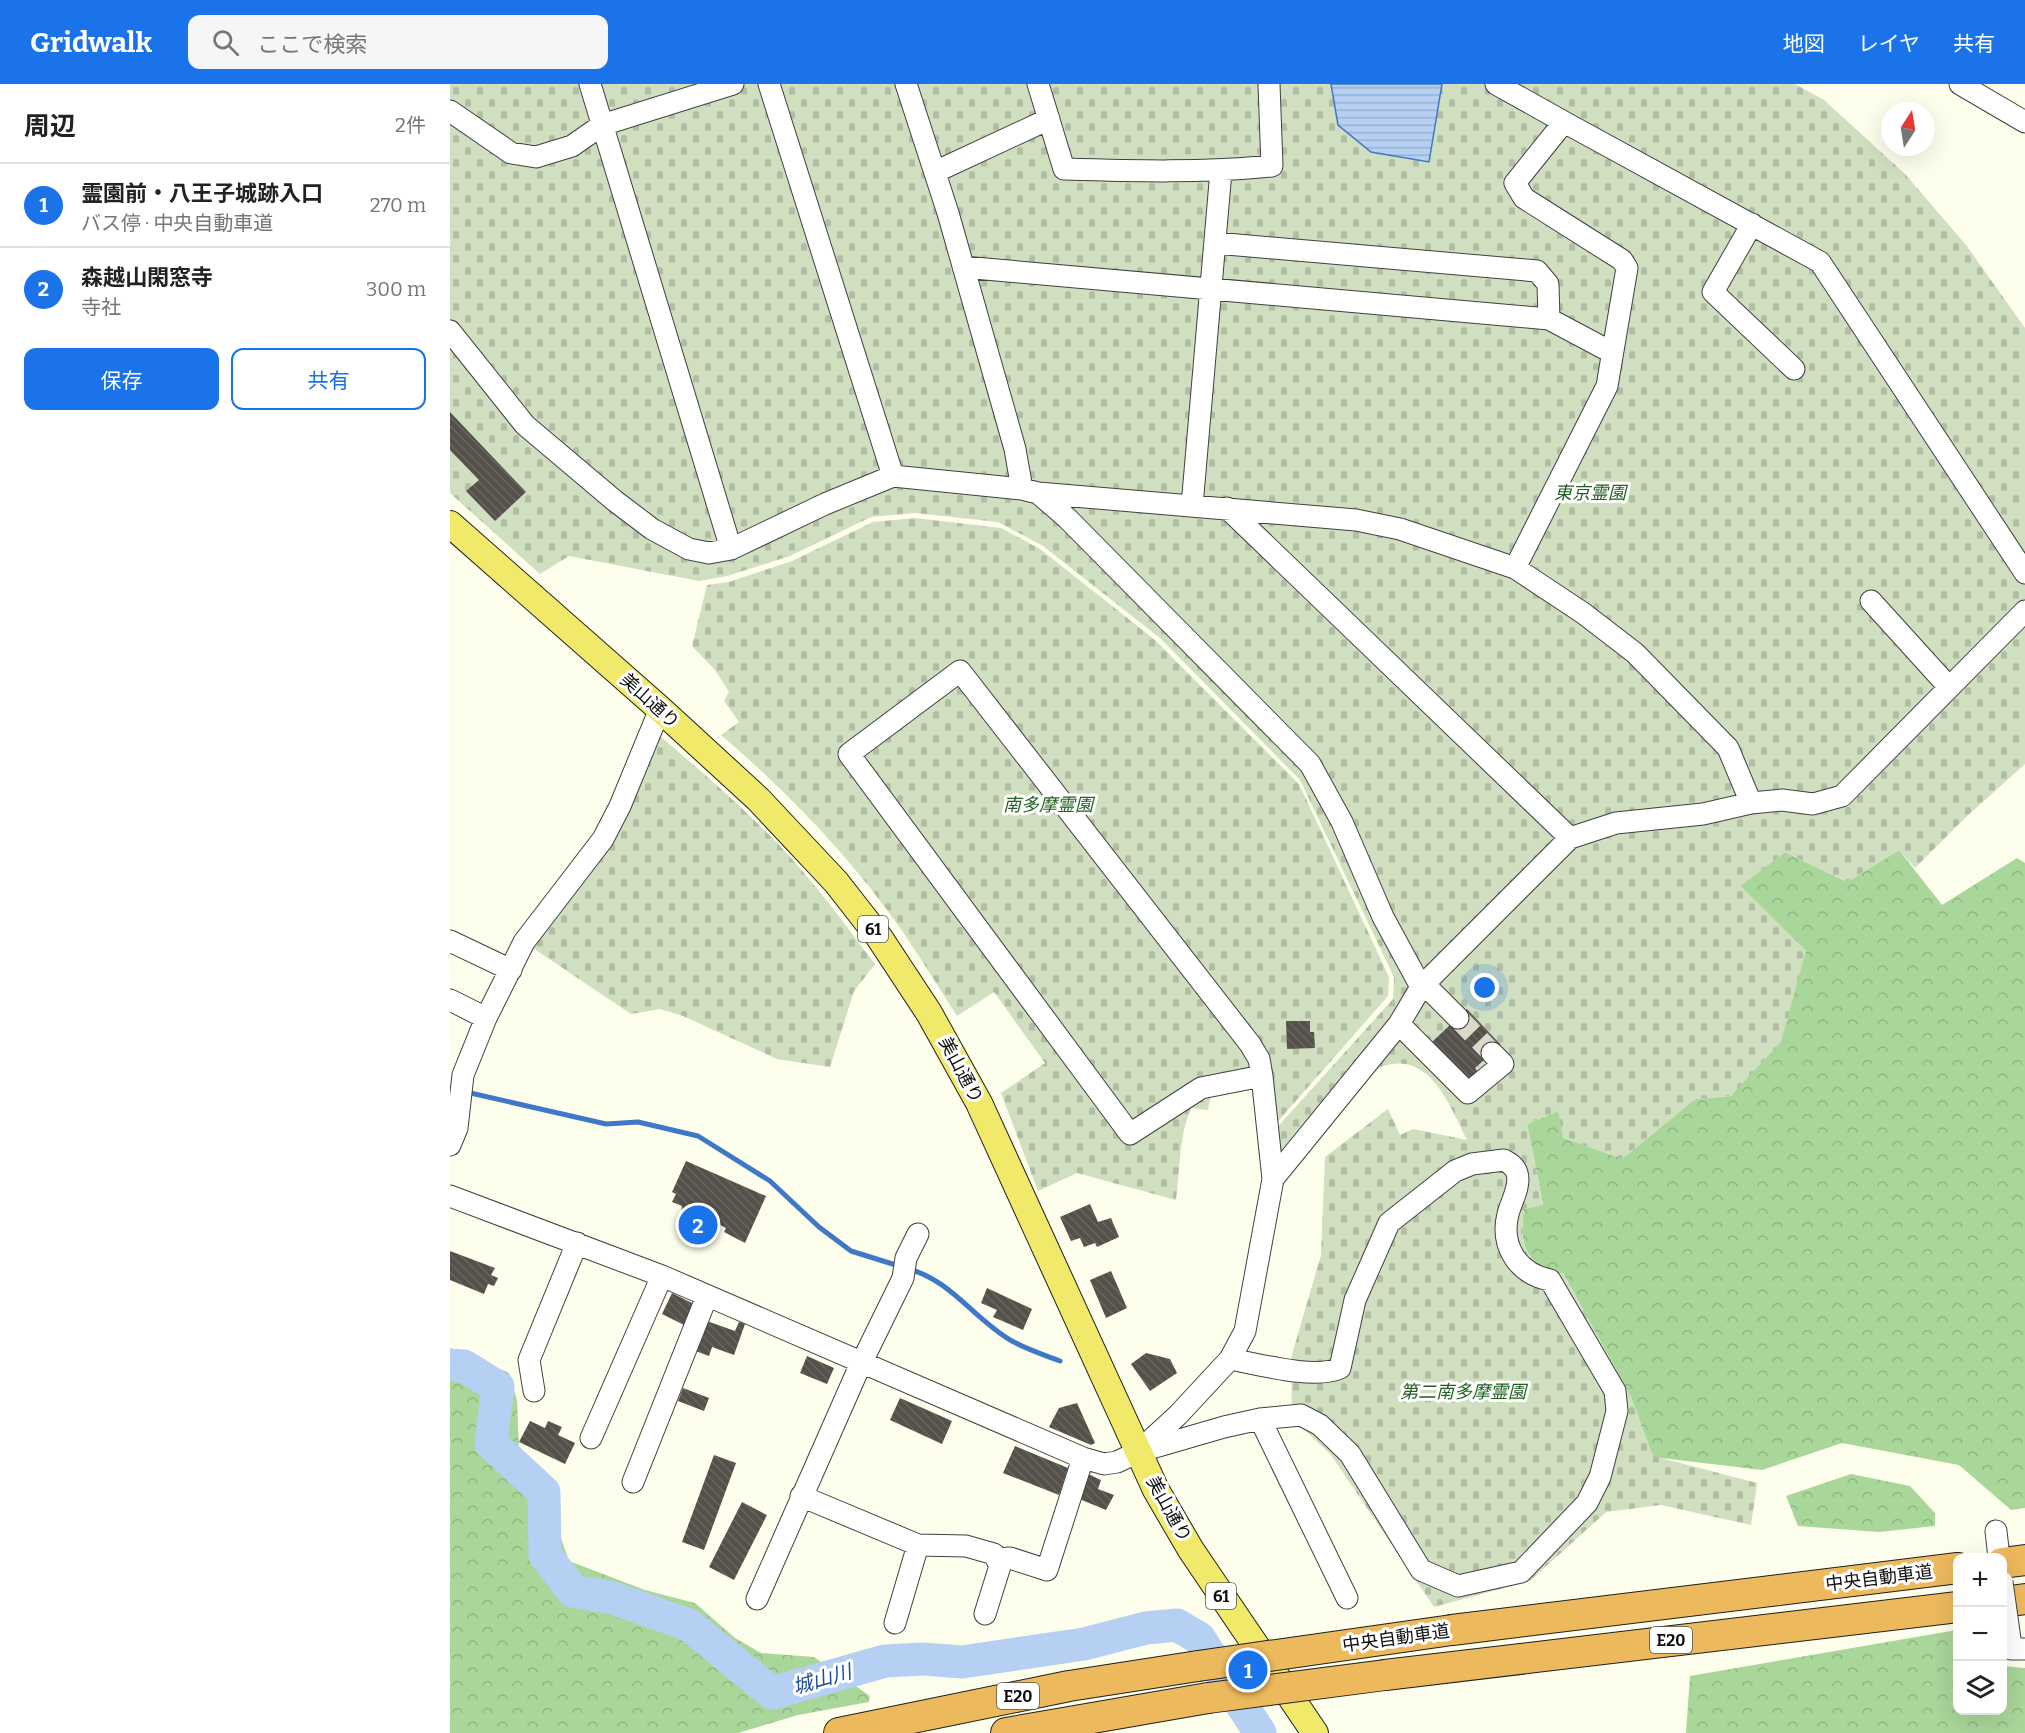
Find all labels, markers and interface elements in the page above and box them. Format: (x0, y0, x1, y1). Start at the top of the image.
search box (188, 15, 608, 69)
text: Gridwalk (30, 26, 152, 59)
icon: search (209, 26, 242, 59)
text: ここで検索 (257, 31, 367, 58)
text: 地図 (1783, 31, 1825, 57)
text: レイヤ (1858, 31, 1920, 57)
text: 共有 (1953, 31, 1995, 57)
north arrow (1881, 102, 1935, 156)
text: 周辺 (24, 111, 76, 142)
text: 2件 (395, 113, 426, 137)
text: 霊園前・八王子城跡入口 (81, 180, 323, 207)
text: 1 (39, 193, 48, 217)
text: 270 m (370, 193, 426, 217)
text: バス停 · 中央自動車道 (81, 211, 273, 235)
text: 森越山閑窓寺 (81, 264, 213, 291)
text: 2 (38, 277, 49, 301)
text: 300 m (366, 277, 426, 301)
text: 寺社 (81, 295, 121, 319)
button: 保存 (24, 348, 219, 410)
button: 共有 (231, 348, 426, 410)
park label: 東京霊園 (1554, 482, 1629, 504)
street label: 美山通り (616, 669, 684, 733)
park label: 南多摩霊園 (1003, 794, 1096, 816)
road number: 61 (858, 916, 888, 942)
your location (1470, 973, 1499, 1002)
street label: 美山通り (934, 1033, 988, 1107)
pin: 2 (678, 1202, 718, 1248)
park label: 第二南多摩霊園 (1400, 1381, 1529, 1403)
street label: 美山通り (1142, 1472, 1196, 1546)
map controls (1953, 1553, 2007, 1715)
button: + (1953, 1553, 2007, 1607)
street label: 中央自動車道 (1824, 1561, 1934, 1595)
road number: 61 (1206, 1583, 1236, 1609)
button: − (1953, 1607, 2007, 1661)
street label: 中央自動車道 (1341, 1620, 1451, 1656)
road number: E20 (1650, 1627, 1692, 1653)
pin: 1 (1228, 1648, 1268, 1692)
water label: 城山川 (790, 1659, 856, 1699)
button: layers (1953, 1661, 2007, 1715)
road number: E20 (997, 1683, 1039, 1709)

